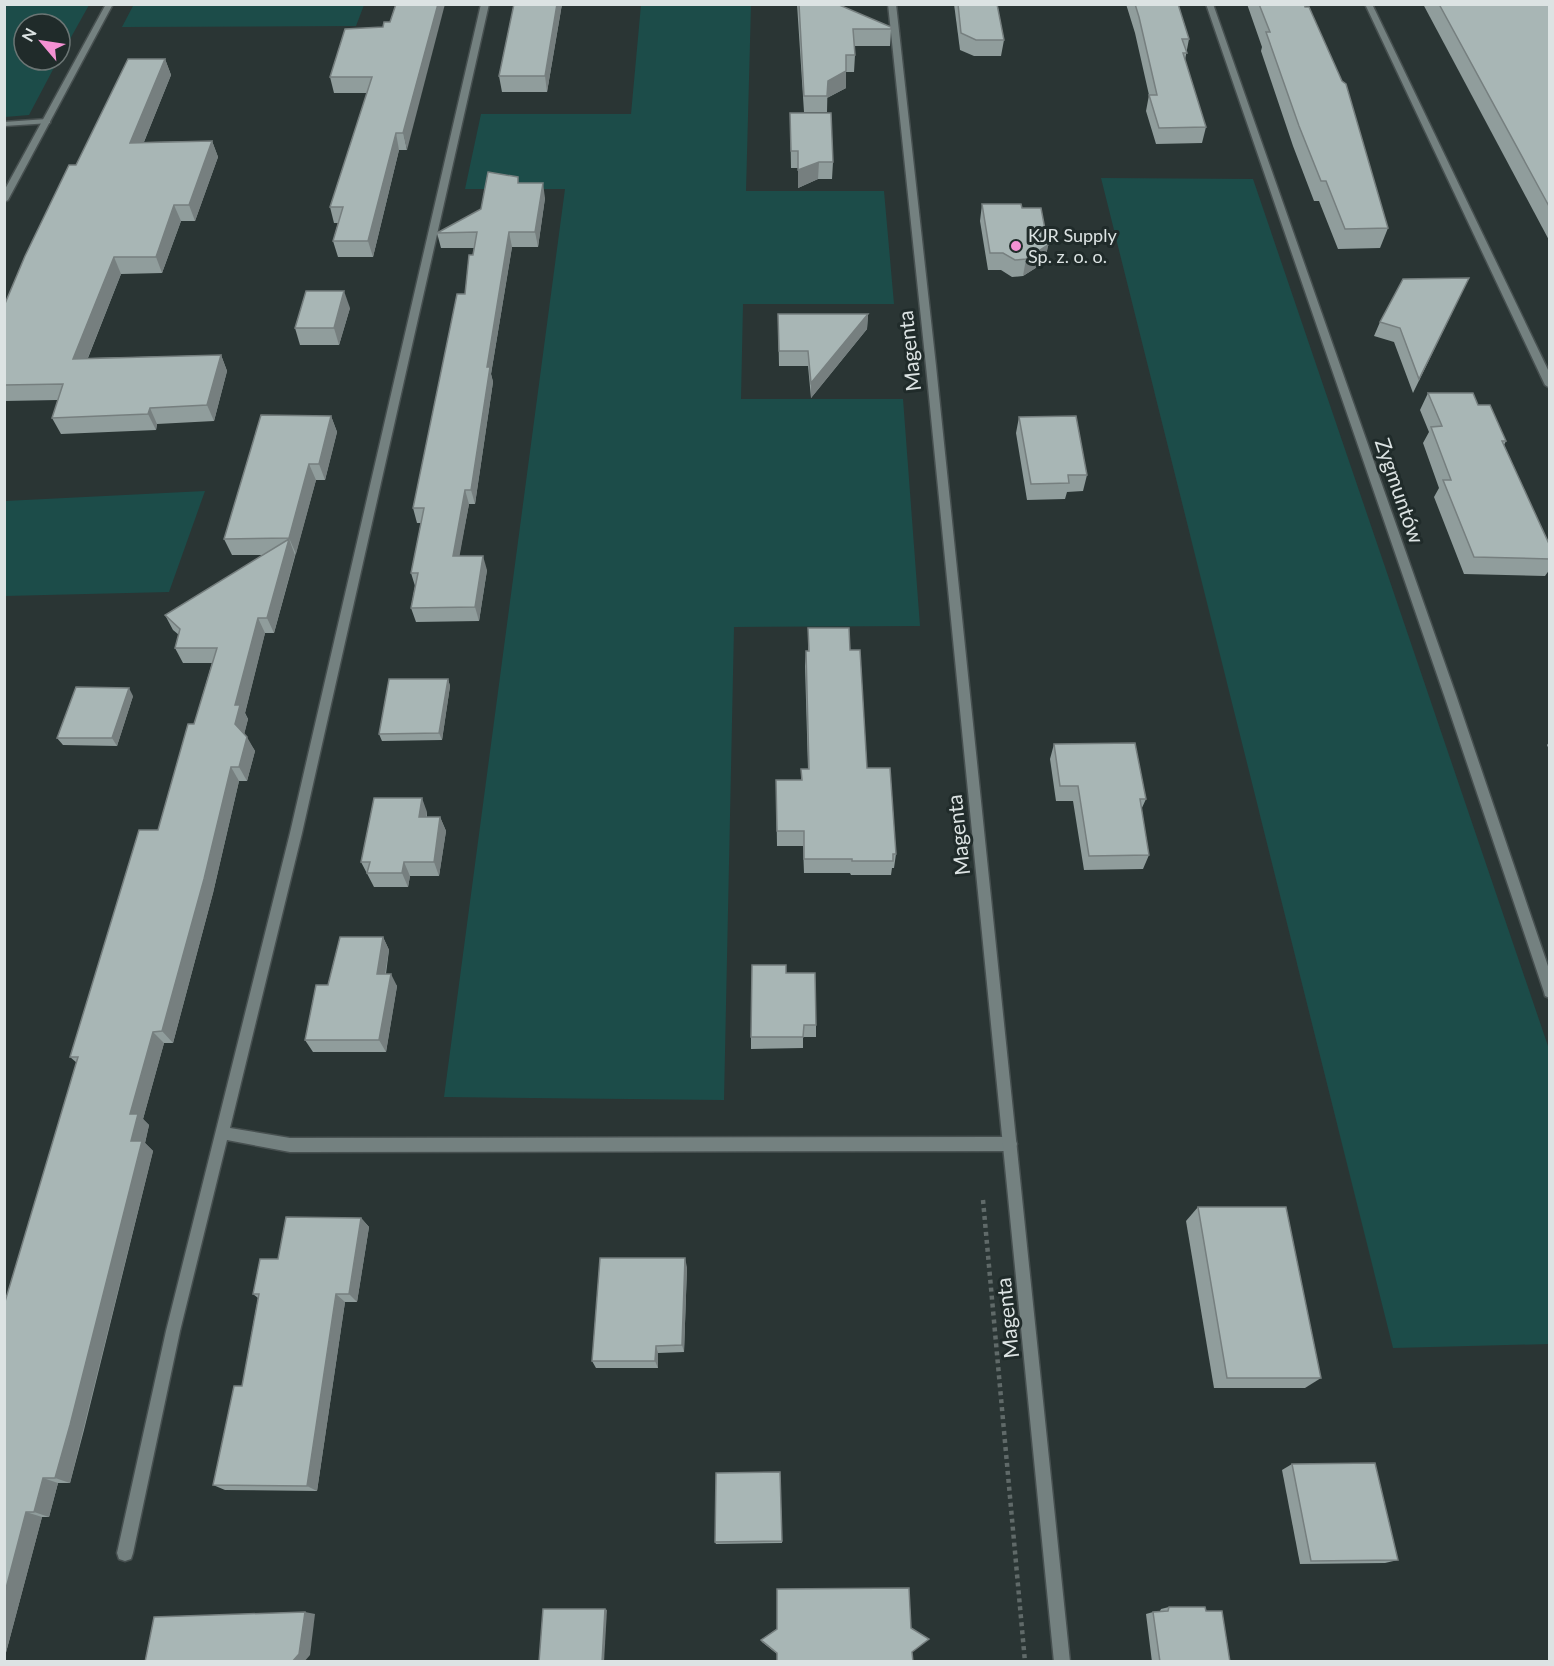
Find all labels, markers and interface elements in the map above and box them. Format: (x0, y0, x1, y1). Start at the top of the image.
north arrow (12, 12, 72, 72)
text: N (17, 24, 40, 44)
place label: KJR Supply Sp. z. o. o. (1028, 224, 1117, 267)
marker: KJR Supply Sp. z. o. o. (1009, 239, 1023, 253)
street label: Magenta (892, 310, 925, 393)
street label: Zygmuntów (1371, 435, 1430, 547)
street label: Magenta (941, 794, 974, 877)
street label: Magenta (990, 1277, 1023, 1360)

